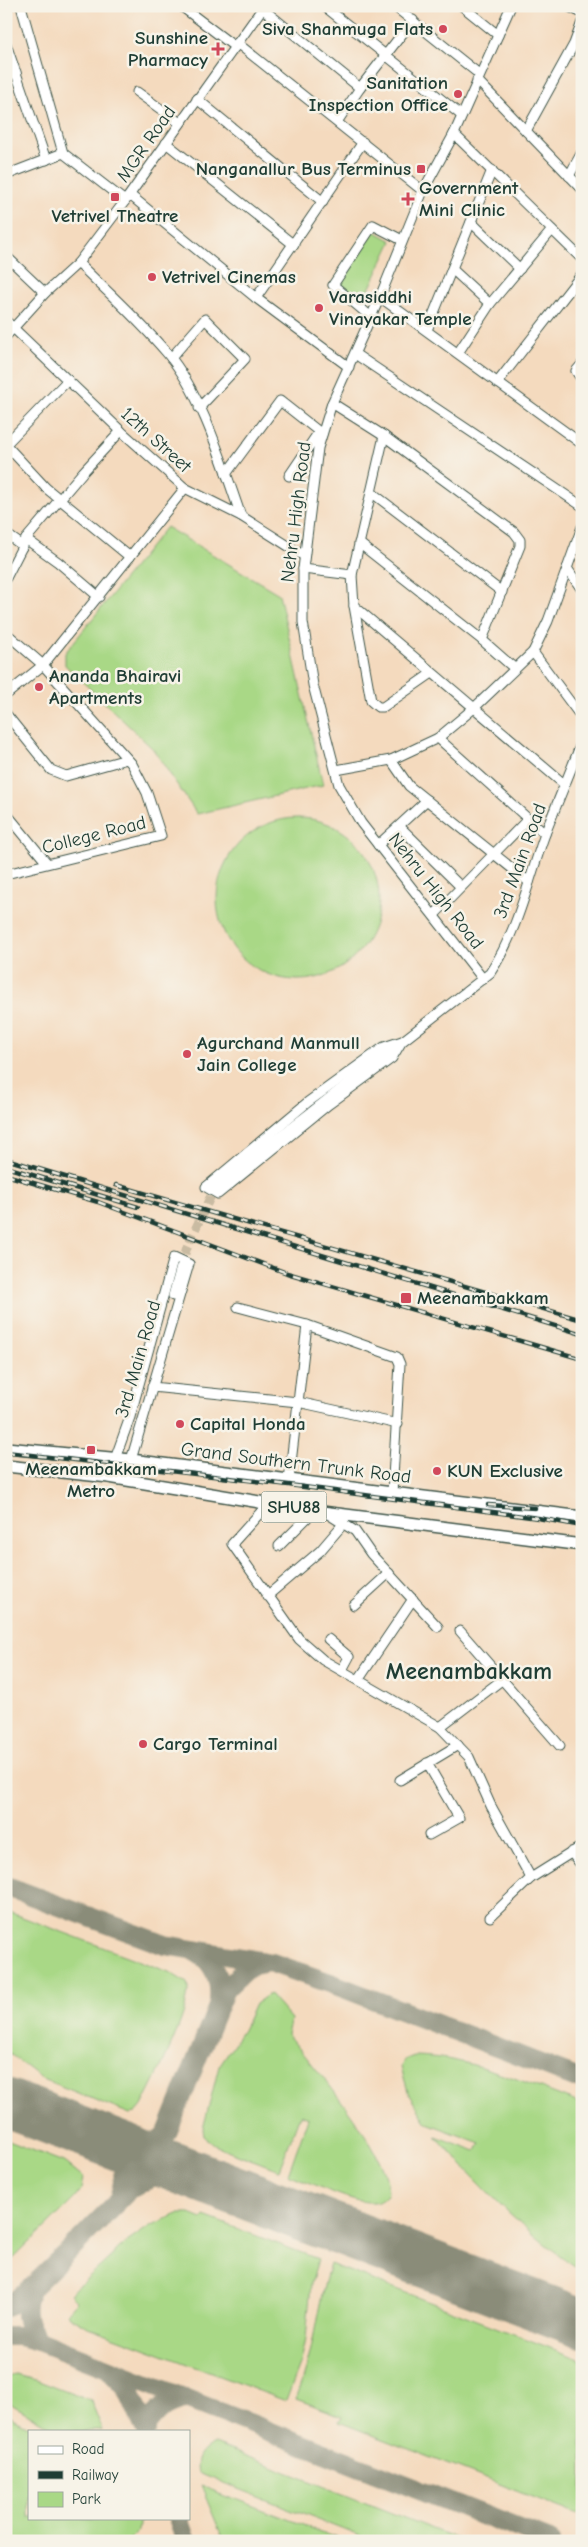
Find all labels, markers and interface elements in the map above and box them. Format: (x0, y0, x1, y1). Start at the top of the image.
place label: Siva Shanmuga Flats (262, 18, 433, 40)
marker: Siva Shanmuga Flats (437, 23, 449, 35)
place label: Sunshine Pharmacy (128, 27, 208, 71)
marker: Sunshine Pharmacy (212, 43, 224, 55)
place label: Sanitation Inspection Office (309, 72, 448, 116)
marker: Sanitation Inspection Office (452, 88, 464, 100)
street label: MGR Road (112, 102, 180, 186)
place label: Nanganallur Bus Terminus (196, 158, 411, 180)
marker: Nanganallur Bus Terminus (415, 163, 427, 175)
place label: Government Mini Clinic (419, 177, 519, 221)
marker: Vetrivel Theatre (109, 191, 121, 203)
marker: Government Mini Clinic (401, 192, 415, 206)
place label: Vetrivel Theatre (52, 205, 178, 227)
place label: Vetrivel Cinemas (162, 266, 296, 288)
marker: Vetrivel Cinemas (146, 271, 158, 283)
place label: Varasiddhi Vinayakar Temple (329, 286, 471, 330)
marker: Varasiddhi Vinayakar Temple (313, 302, 325, 314)
street label: 12th Street (116, 403, 196, 478)
street label: Nehru High Road (276, 440, 316, 584)
place label: Ananda Bhairavi Apartments (49, 665, 181, 709)
marker: Ananda Bhairavi Apartments (33, 681, 45, 693)
street label: 3rd Main Road (489, 800, 551, 922)
street label: College Road (40, 811, 148, 859)
street label: Nehru High Road (384, 828, 488, 954)
place label: Agurchand Manmull Jain College (197, 1032, 360, 1076)
marker: Agurchand Manmull Jain College (181, 1048, 193, 1060)
place label: Meenambakkam (417, 1287, 549, 1309)
marker: Meenambakkam (399, 1291, 413, 1305)
street label: 3rd Main Road (111, 1298, 165, 1420)
place label: Capital Honda (190, 1413, 306, 1435)
marker: Capital Honda (174, 1418, 186, 1430)
street label: Grand Southern Trunk Road (180, 1438, 412, 1488)
marker: Meenambakkam Metro (85, 1444, 97, 1456)
place label: Meenambakkam Metro (25, 1458, 157, 1502)
place label: KUN Exclusive (447, 1460, 563, 1482)
marker: KUN Exclusive (431, 1465, 443, 1477)
road number: SHU88 (262, 1491, 326, 1522)
district label: Meenambakkam (386, 1657, 552, 1685)
place label: Cargo Terminal (153, 1733, 278, 1755)
marker: Cargo Terminal (137, 1738, 149, 1750)
legend (28, 2430, 190, 2520)
text: Road (72, 2440, 104, 2458)
text: Railway (72, 2466, 119, 2484)
text: Park (72, 2490, 101, 2508)

